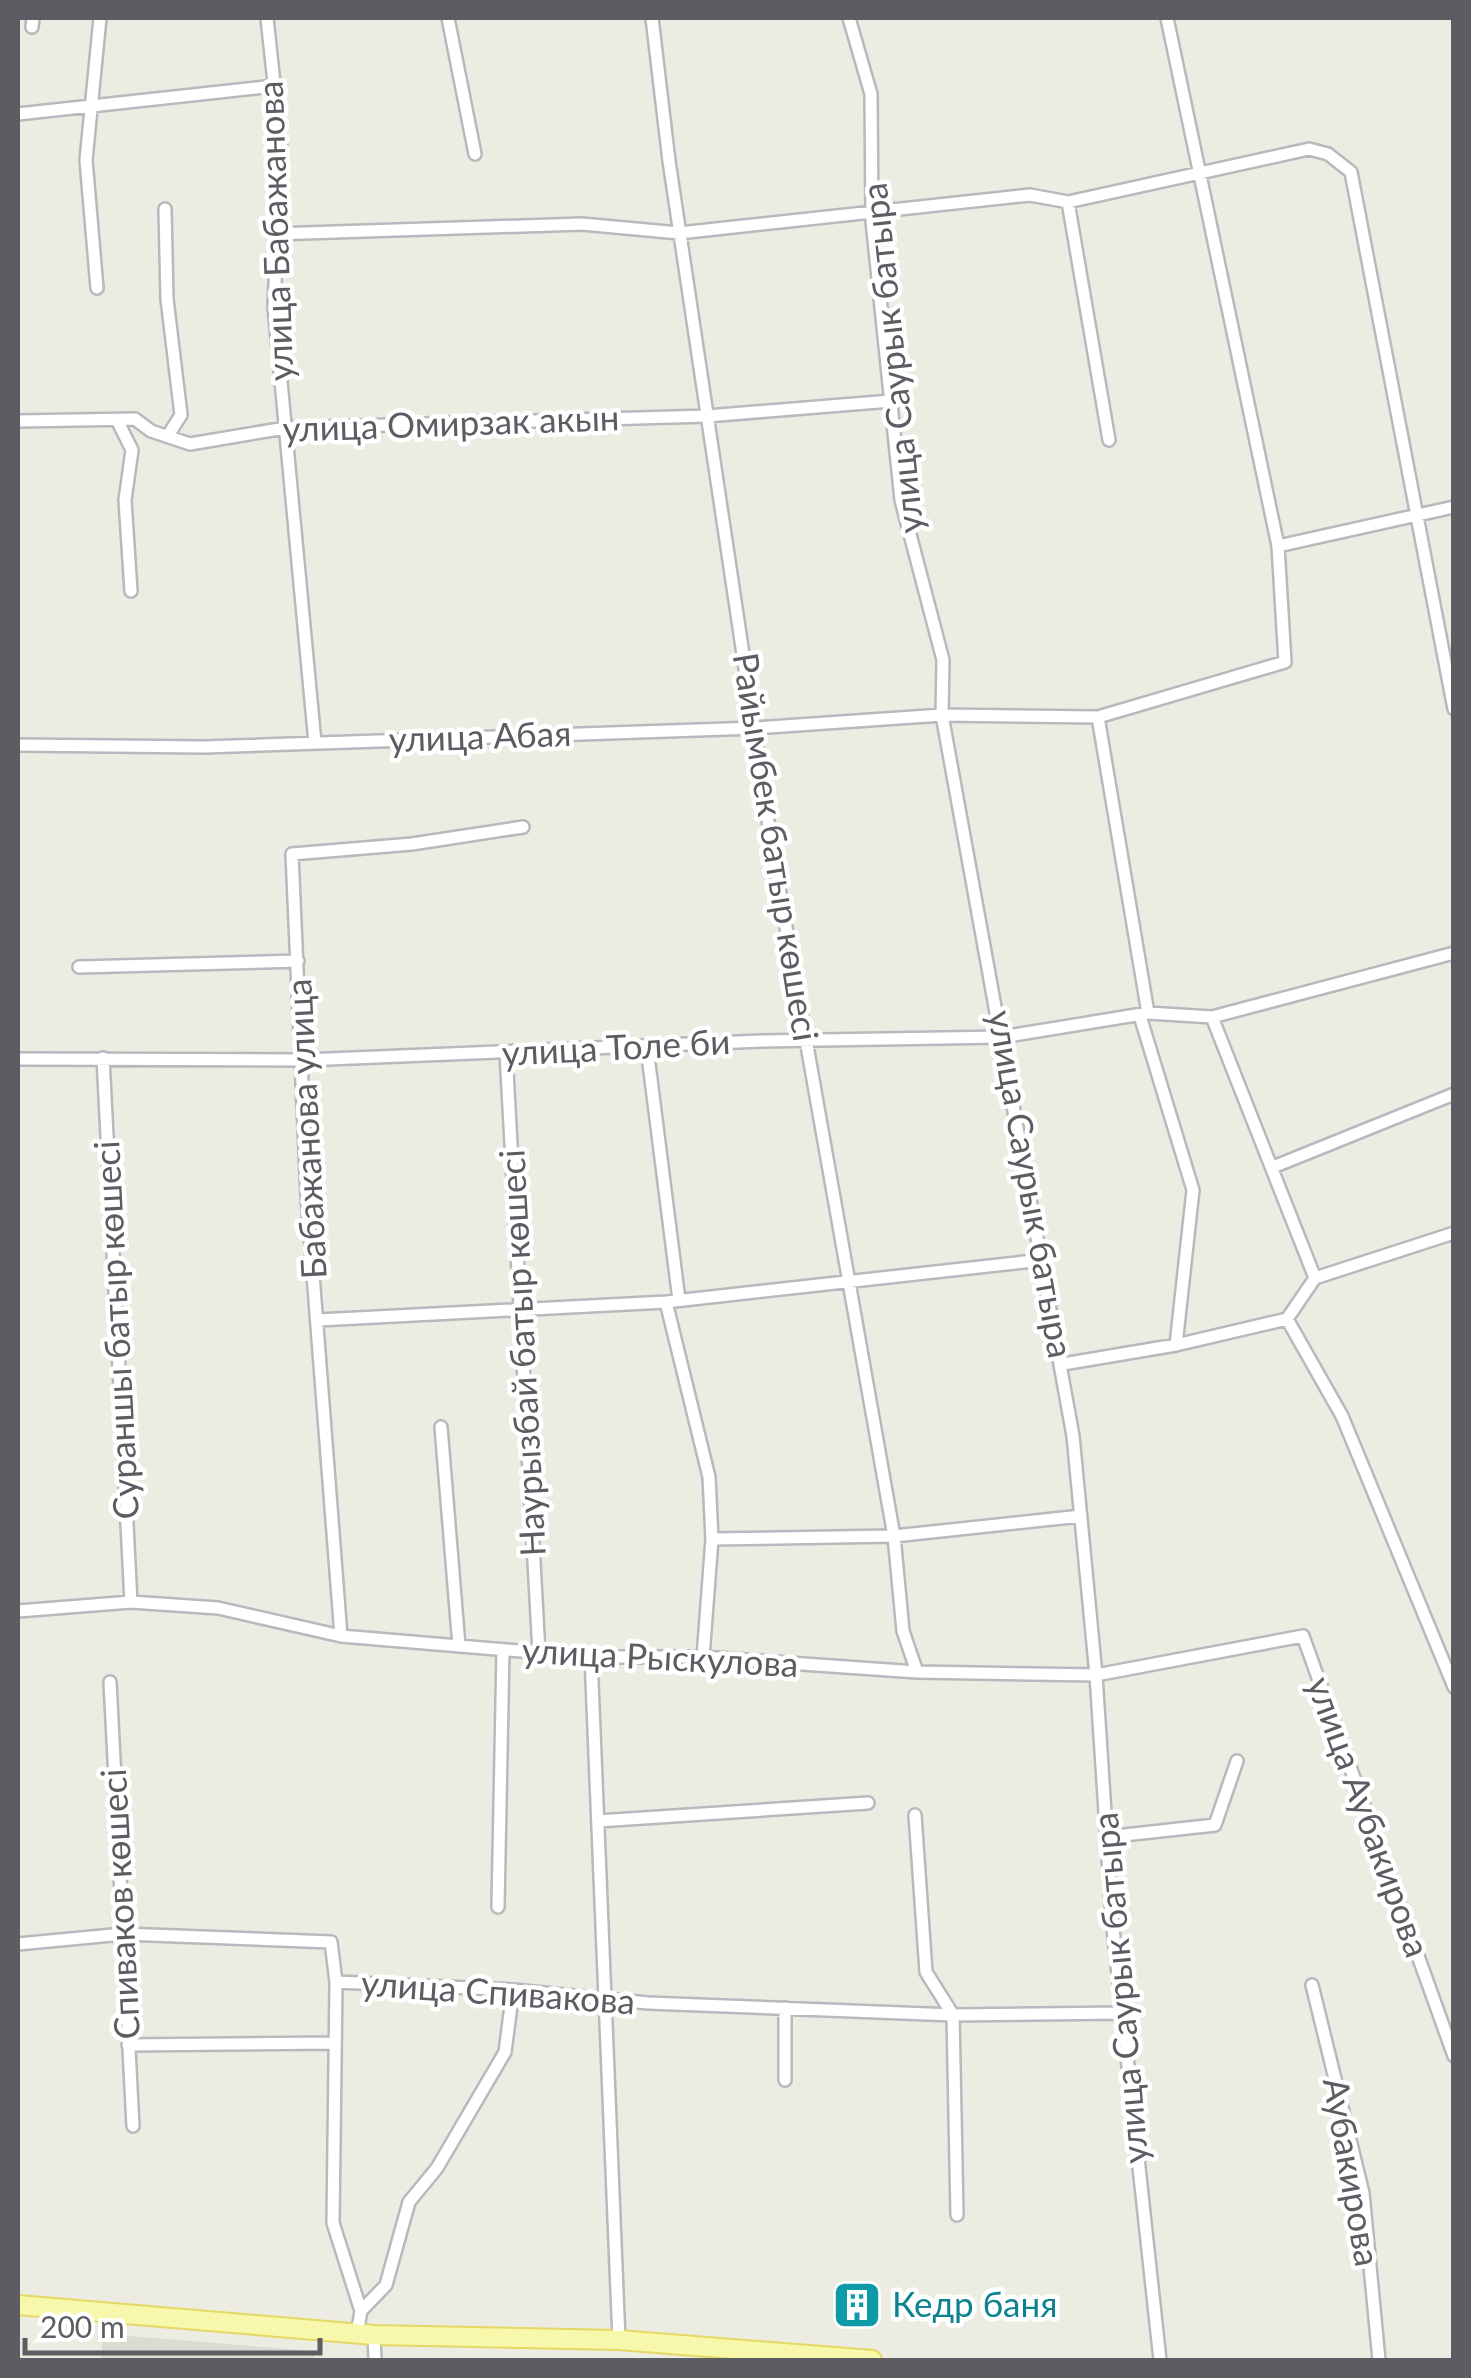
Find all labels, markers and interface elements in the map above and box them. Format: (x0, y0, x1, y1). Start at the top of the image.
street label: улица Бабажанова (248, 80, 300, 382)
street label: улица Саурык батыра (852, 181, 930, 536)
street label: улица Омирзак акын (282, 395, 620, 449)
street label: Райымбек батыр көшесі (726, 650, 828, 1044)
street label: улица Абая (388, 711, 572, 759)
street label: Бабажанова улица (276, 978, 334, 1280)
street label: улица Саурык батыра (981, 1007, 1083, 1361)
street label: улица Толе би (501, 1019, 731, 1073)
street label: Сураншы батыр көшесі (84, 1140, 146, 1520)
street label: Наурызбай батыр көшесі (489, 1149, 553, 1558)
street label: улица Рыскулова (521, 1628, 799, 1684)
street label: улица Аубакирова (1300, 1670, 1440, 1962)
street label: Спиваков көшесі (91, 1768, 147, 2041)
street label: улица Саурык батыра (1083, 1811, 1155, 2165)
street label: улица Спивакова (360, 1960, 637, 2022)
street label: Аубакирова (1316, 2074, 1390, 2269)
building icon: Кедр баня (831, 2279, 883, 2331)
place label: Кедр баня (892, 2282, 1057, 2324)
scale bar (25, 2293, 320, 2355)
text: 200 m (40, 2308, 125, 2344)

